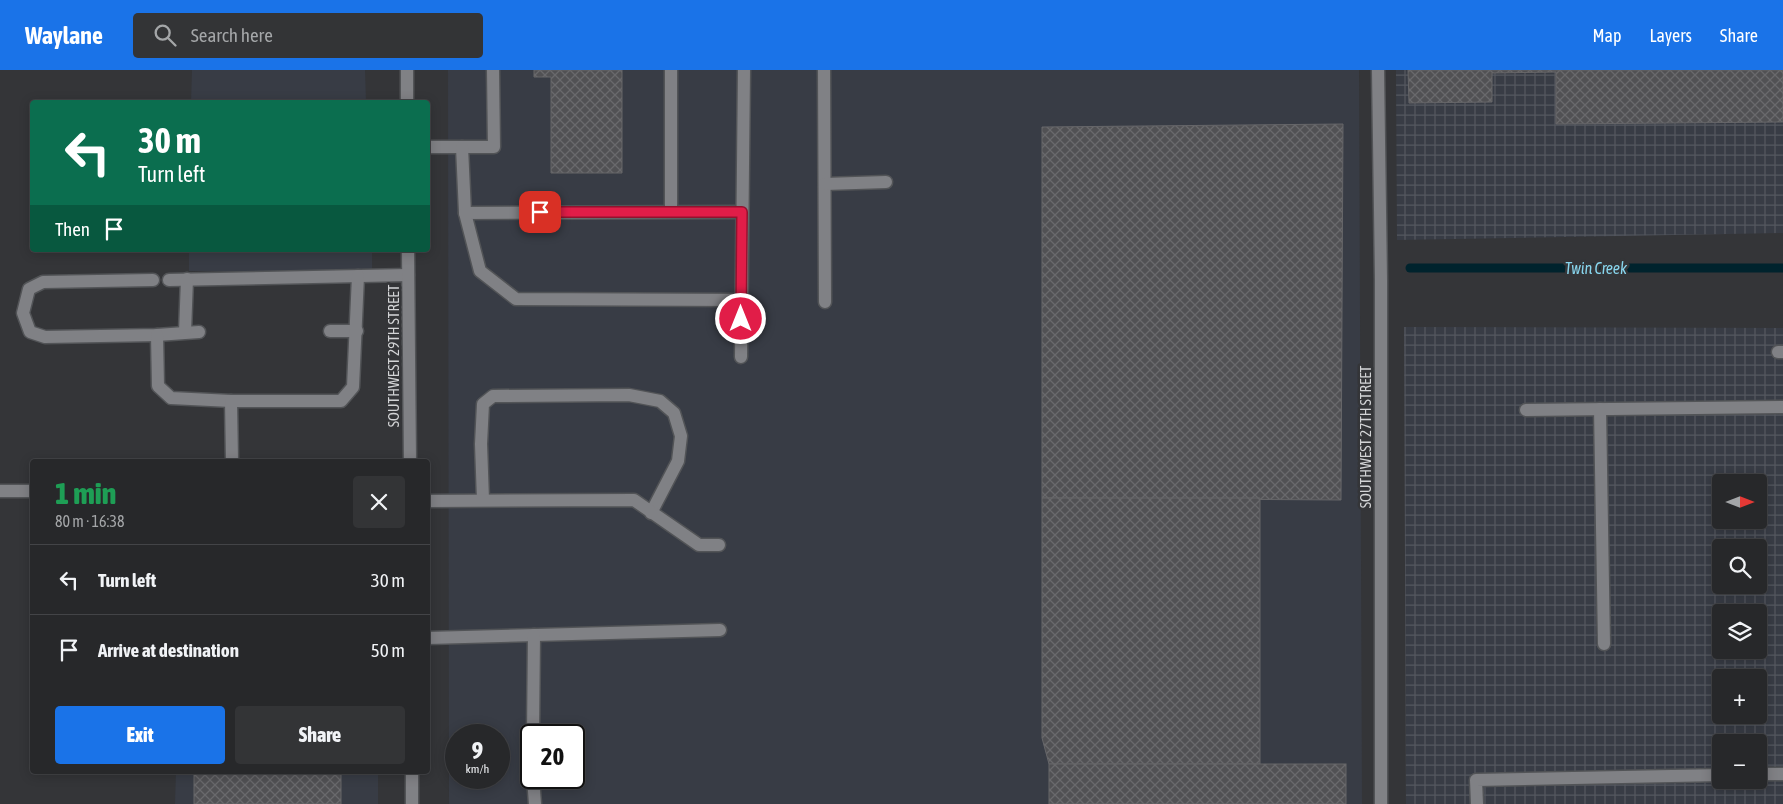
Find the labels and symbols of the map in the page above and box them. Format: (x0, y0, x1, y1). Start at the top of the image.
pin (519, 191, 561, 233)
water label: Twin Creek (1565, 259, 1628, 277)
street label: SOUTHWEST 29TH STREET (385, 284, 402, 427)
position arrow (714, 292, 766, 344)
street label: SOUTHWEST 27TH STREET (1357, 365, 1374, 508)
north arrow (1712, 474, 1768, 529)
speed limit sign: 20 (520, 724, 585, 789)

